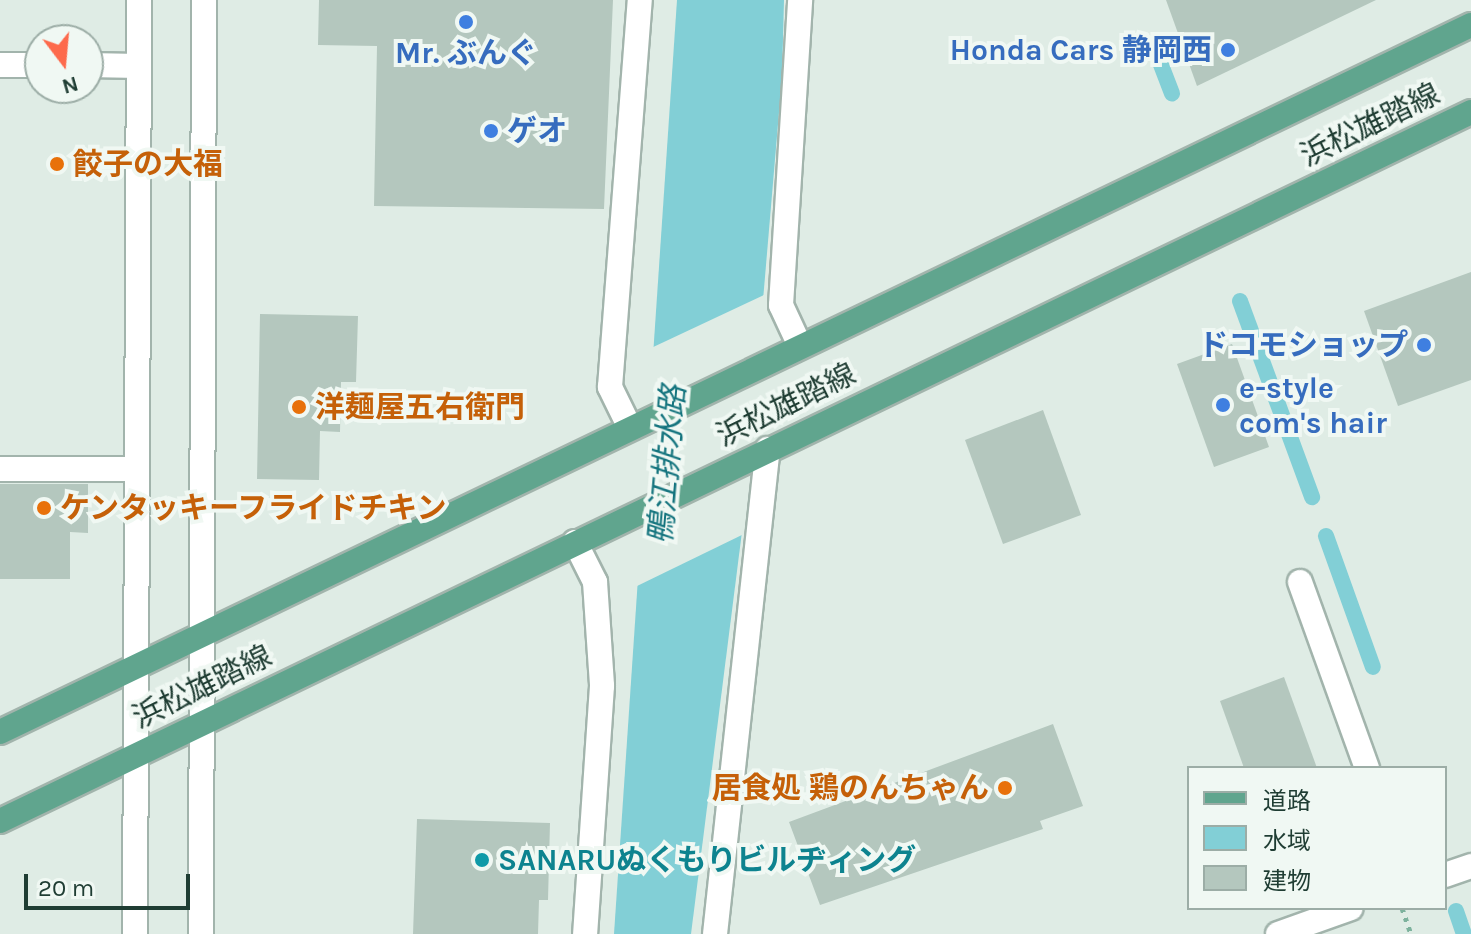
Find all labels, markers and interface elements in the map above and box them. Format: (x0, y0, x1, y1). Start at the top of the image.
marker: Mr. ぶんぐ (457, 13, 475, 31)
north arrow (24, 24, 104, 104)
place label: Honda Cars 静岡西 (950, 32, 1212, 68)
place label: Mr. ぶんぐ (395, 35, 537, 71)
marker: Honda Cars 静岡西 (1219, 41, 1237, 59)
text: N (59, 70, 81, 100)
street label: 浜松雄踏線 (1295, 76, 1445, 174)
place label: ゲオ (507, 113, 567, 149)
marker: ゲオ (482, 122, 500, 140)
place label: 餃子の大福 (73, 146, 223, 182)
marker: 餃子の大福 (48, 155, 66, 173)
place label: ドコモショップ (1198, 327, 1408, 363)
marker: ドコモショップ (1415, 336, 1433, 354)
street label: 浜松雄踏線 (711, 356, 861, 454)
place label: e-style com's hair (1239, 370, 1387, 440)
water label: 鴨江排水路 (642, 384, 694, 546)
place label: 洋麺屋五右衛門 (315, 389, 525, 425)
marker: e-style com's hair (1214, 396, 1232, 414)
marker: 洋麺屋五右衛門 (290, 398, 308, 416)
place label: ケンタッキーフライドチキン (60, 490, 450, 526)
marker: ケンタッキーフライドチキン (35, 499, 53, 517)
street label: 浜松雄踏線 (127, 638, 277, 736)
legend (1187, 766, 1447, 910)
place label: 居食処 鶏のんちゃん (711, 770, 989, 806)
marker: 居食処 鶏のんちゃん (996, 779, 1014, 797)
text: 道路 (1263, 787, 1311, 815)
text: 水域 (1263, 827, 1311, 855)
place label: SANARUぬくもりビルヂィング (498, 842, 916, 878)
marker: SANARUぬくもりビルヂィング (473, 851, 491, 869)
scale bar (28, 858, 194, 908)
text: 建物 (1263, 867, 1311, 895)
text: 20 m (38, 874, 94, 902)

